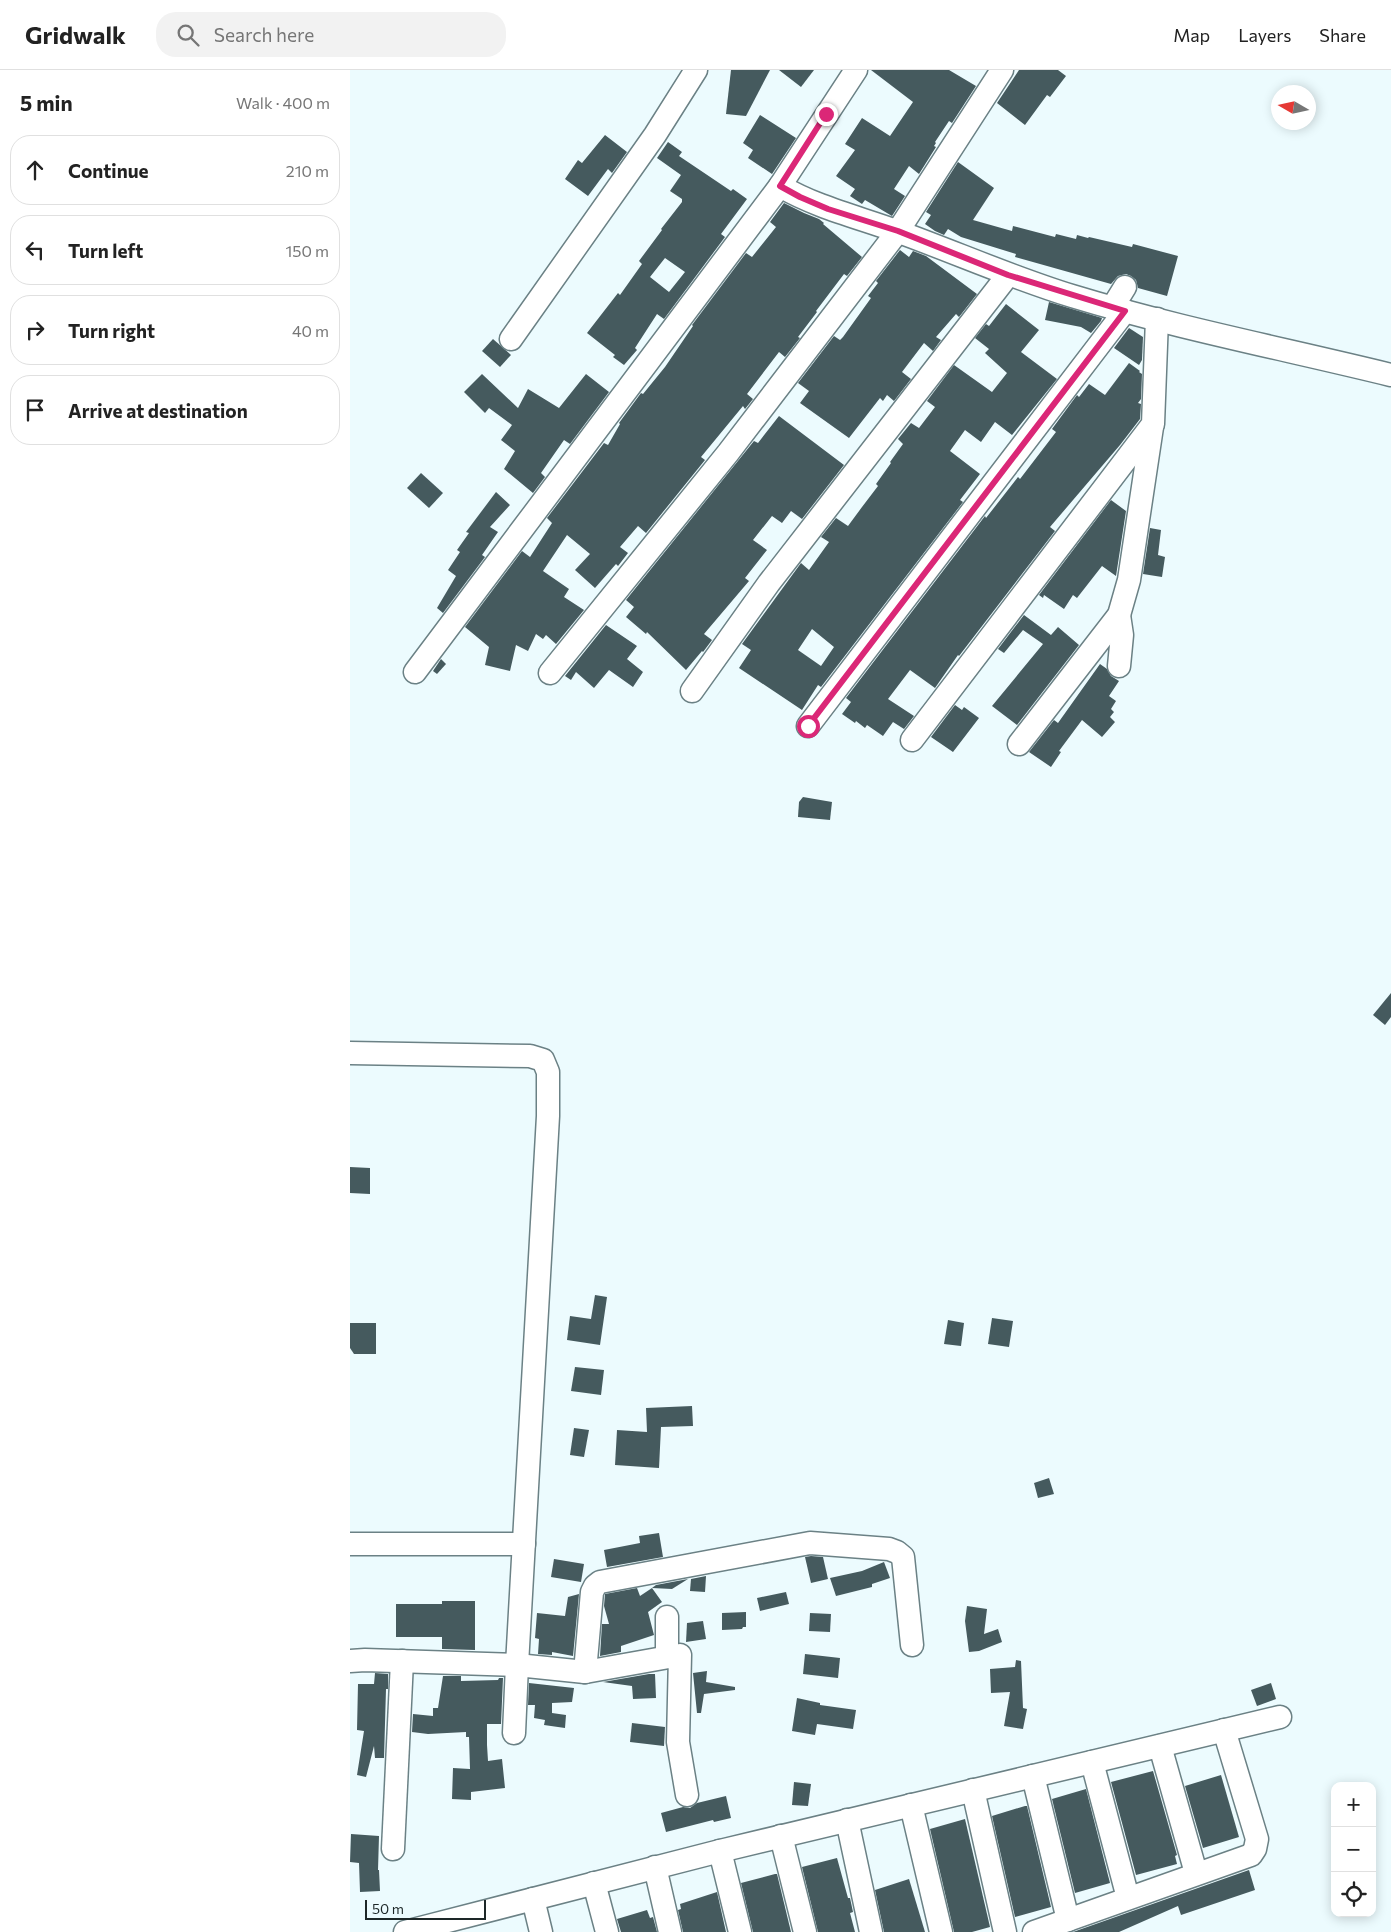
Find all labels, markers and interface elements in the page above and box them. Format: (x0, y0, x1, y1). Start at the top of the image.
search box (156, 12, 506, 57)
text: Gridwalk (25, 20, 126, 49)
icon: search (174, 21, 202, 49)
text: Search here (214, 23, 314, 46)
text: Map (1173, 24, 1210, 46)
text: Layers (1238, 24, 1291, 46)
text: Share (1319, 24, 1366, 46)
north arrow (1271, 85, 1316, 130)
text: 5 min (20, 90, 73, 115)
text: Walk · 400 m (236, 93, 330, 112)
route end (815, 103, 838, 126)
icon: ahead (21, 156, 49, 184)
text: Continue (68, 159, 148, 182)
text: 210 m (286, 161, 329, 180)
icon: left (21, 236, 49, 264)
text: Turn left (68, 239, 143, 262)
text: 150 m (286, 241, 329, 260)
icon: right (21, 316, 49, 344)
text: Turn right (68, 319, 155, 342)
text: 40 m (292, 321, 329, 340)
icon: arrive (21, 396, 49, 424)
text: Arrive at destination (68, 399, 248, 422)
route start (797, 715, 820, 738)
map controls (1331, 1782, 1376, 1917)
button: + (1331, 1782, 1376, 1827)
button: − (1331, 1827, 1376, 1872)
button: locate (1331, 1872, 1376, 1917)
scale bar (365, 1897, 486, 1920)
text: 50 m (372, 1900, 404, 1917)

